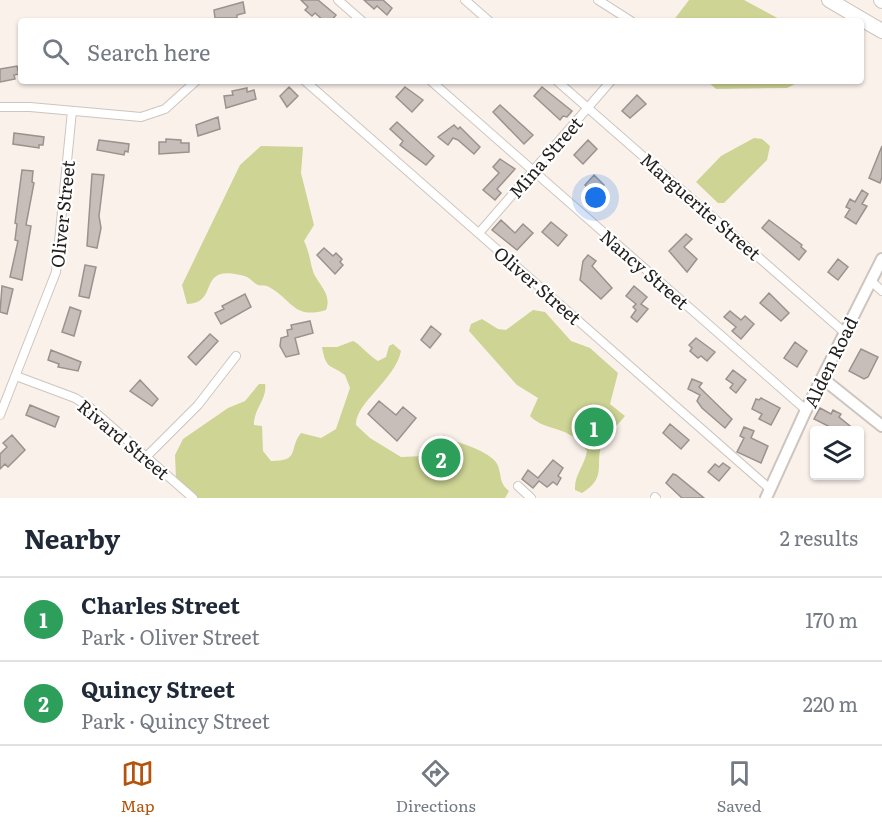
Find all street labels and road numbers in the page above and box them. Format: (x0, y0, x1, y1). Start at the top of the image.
street label: Mina Street (502, 110, 589, 204)
street label: Marguerite Street (635, 146, 768, 267)
street label: Oliver Street (43, 158, 81, 269)
street label: Nancy Street (595, 223, 696, 316)
street label: Oliver Street (488, 239, 588, 331)
street label: Alden Road (796, 312, 864, 412)
street label: Rivard Street (72, 392, 176, 486)

